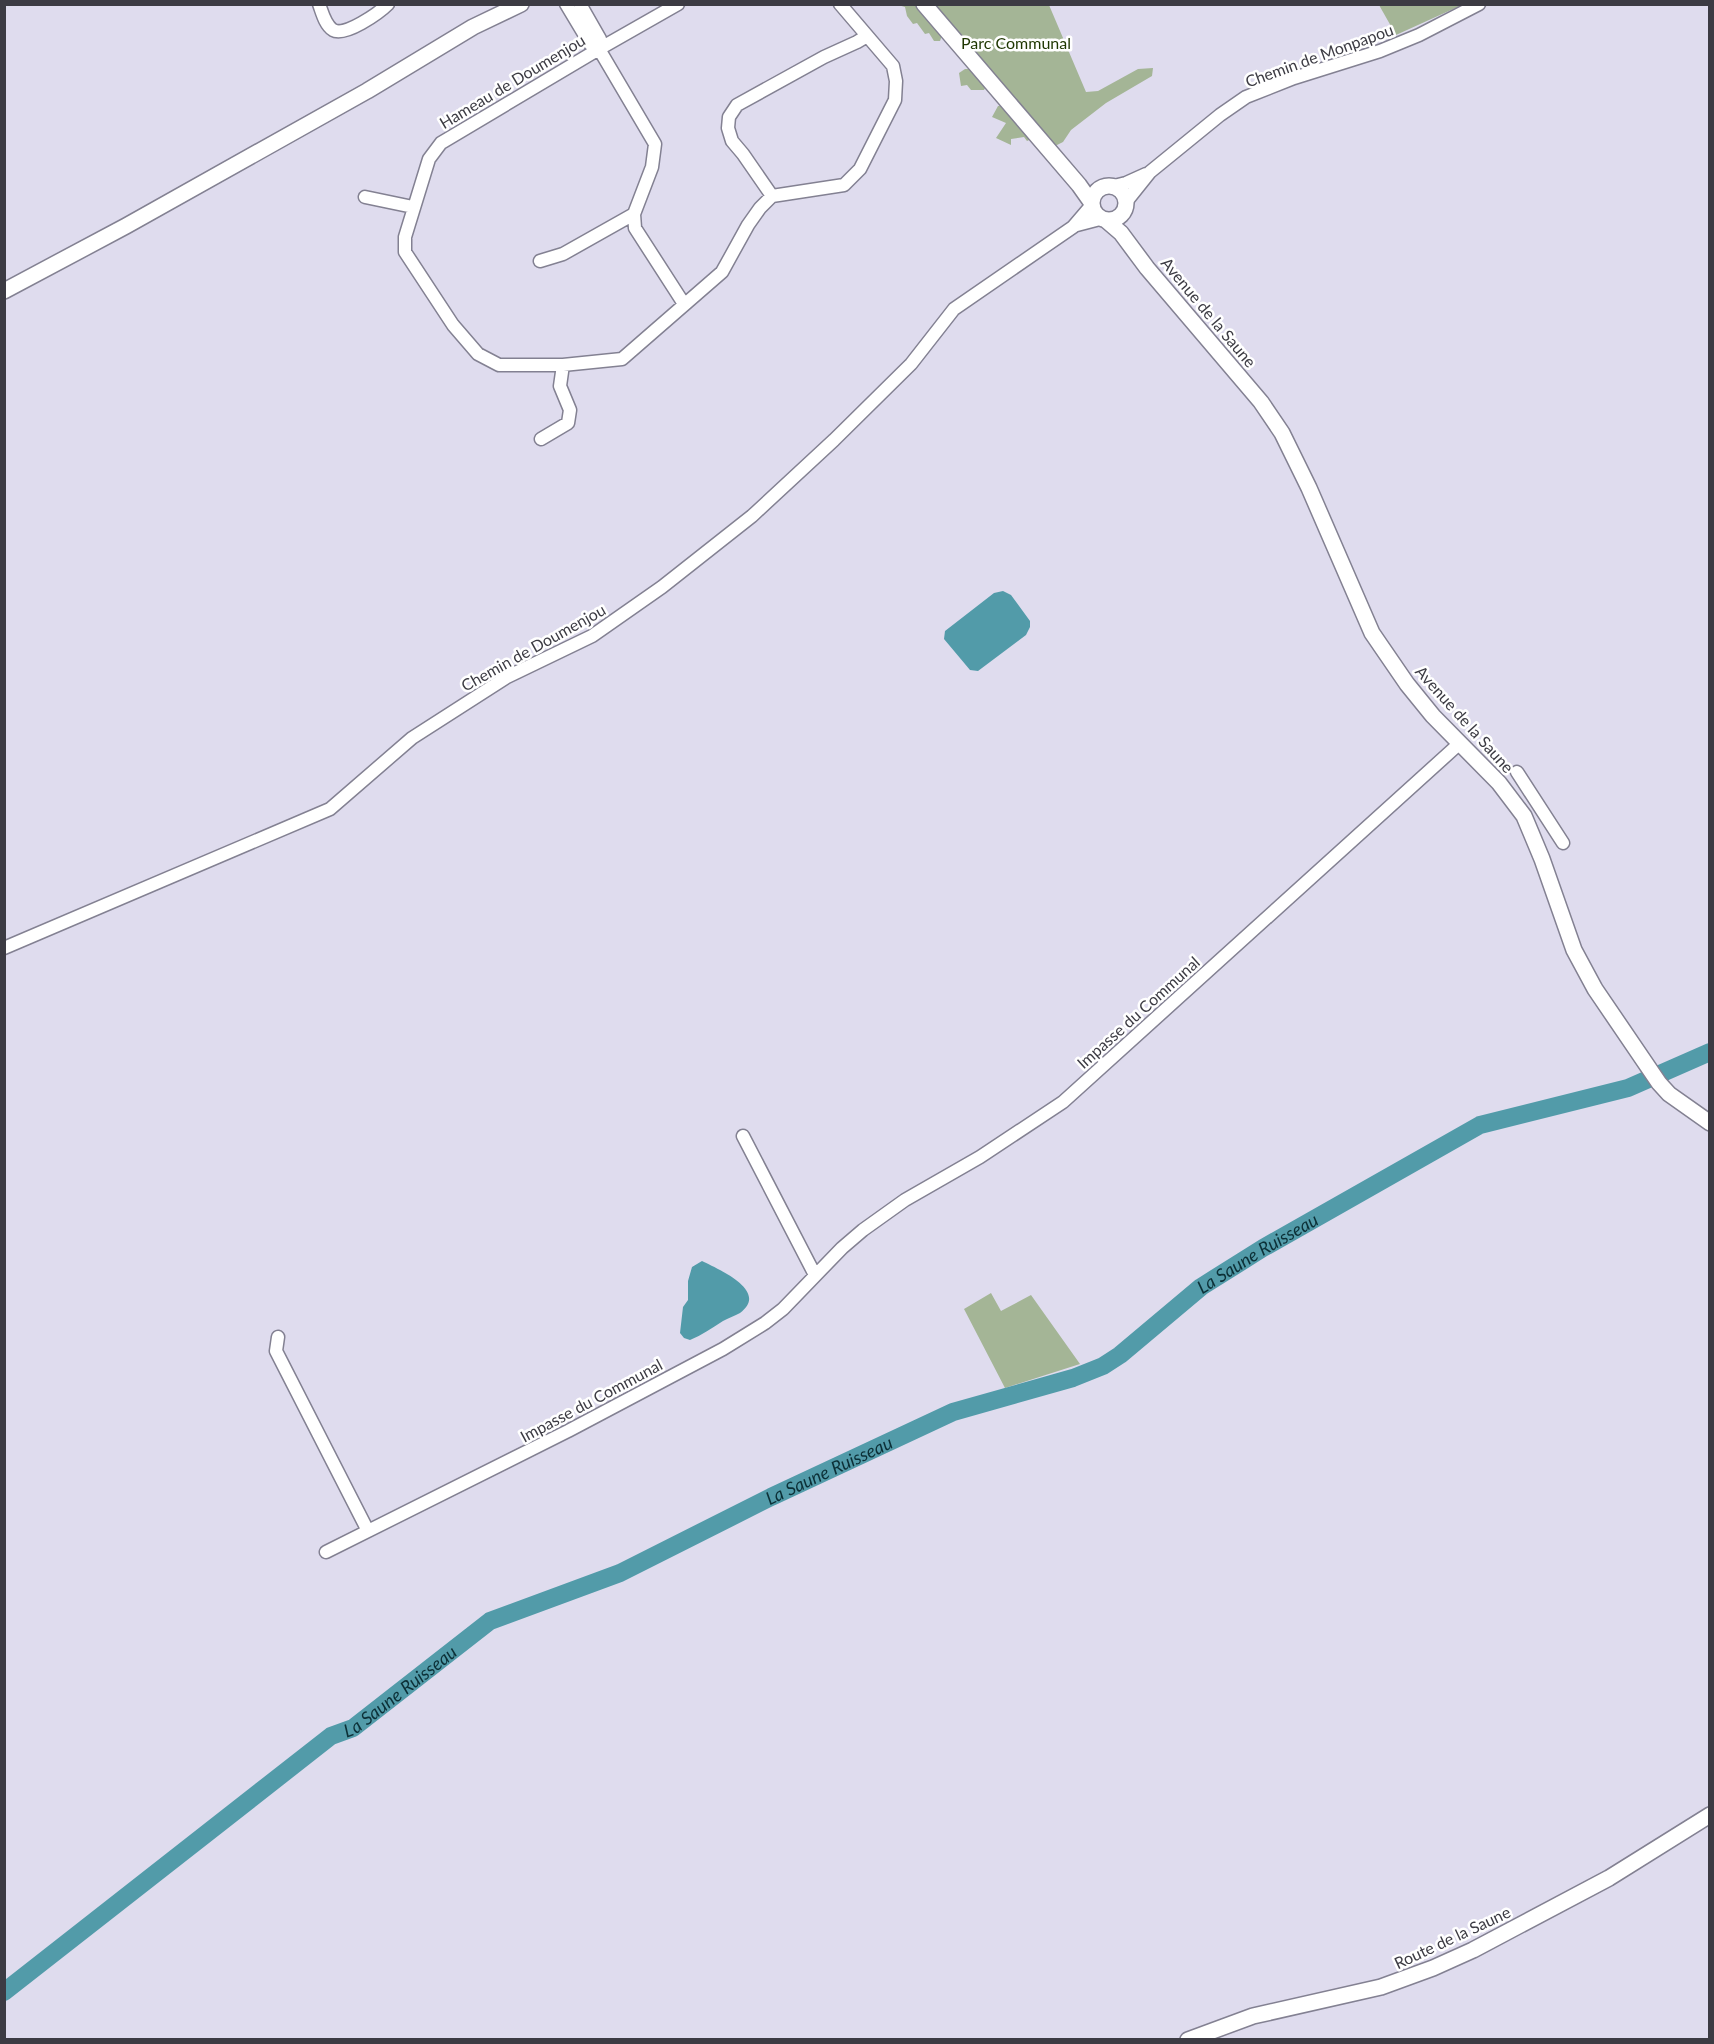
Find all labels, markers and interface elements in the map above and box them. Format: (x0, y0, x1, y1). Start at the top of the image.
street label: Chemin de Monpapou (1242, 19, 1396, 91)
street label: Hameau de Doumenjou (436, 30, 588, 132)
park label: Parc Communal (961, 33, 1071, 52)
street label: Avenue de la Saune (1158, 253, 1260, 371)
street label: Chemin de Doumenjou (458, 599, 608, 695)
street label: Avenue de la Saune (1412, 662, 1518, 776)
street label: Impasse du Communal (1073, 952, 1203, 1072)
water label: La Saune Ruisseau (1193, 1208, 1322, 1298)
street label: Impasse du Communal (517, 1354, 665, 1446)
water label: La Saune Ruisseau (762, 1431, 896, 1509)
water label: La Saune Ruisseau (340, 1641, 461, 1742)
street label: Route de la Saune (1391, 1902, 1513, 1972)

